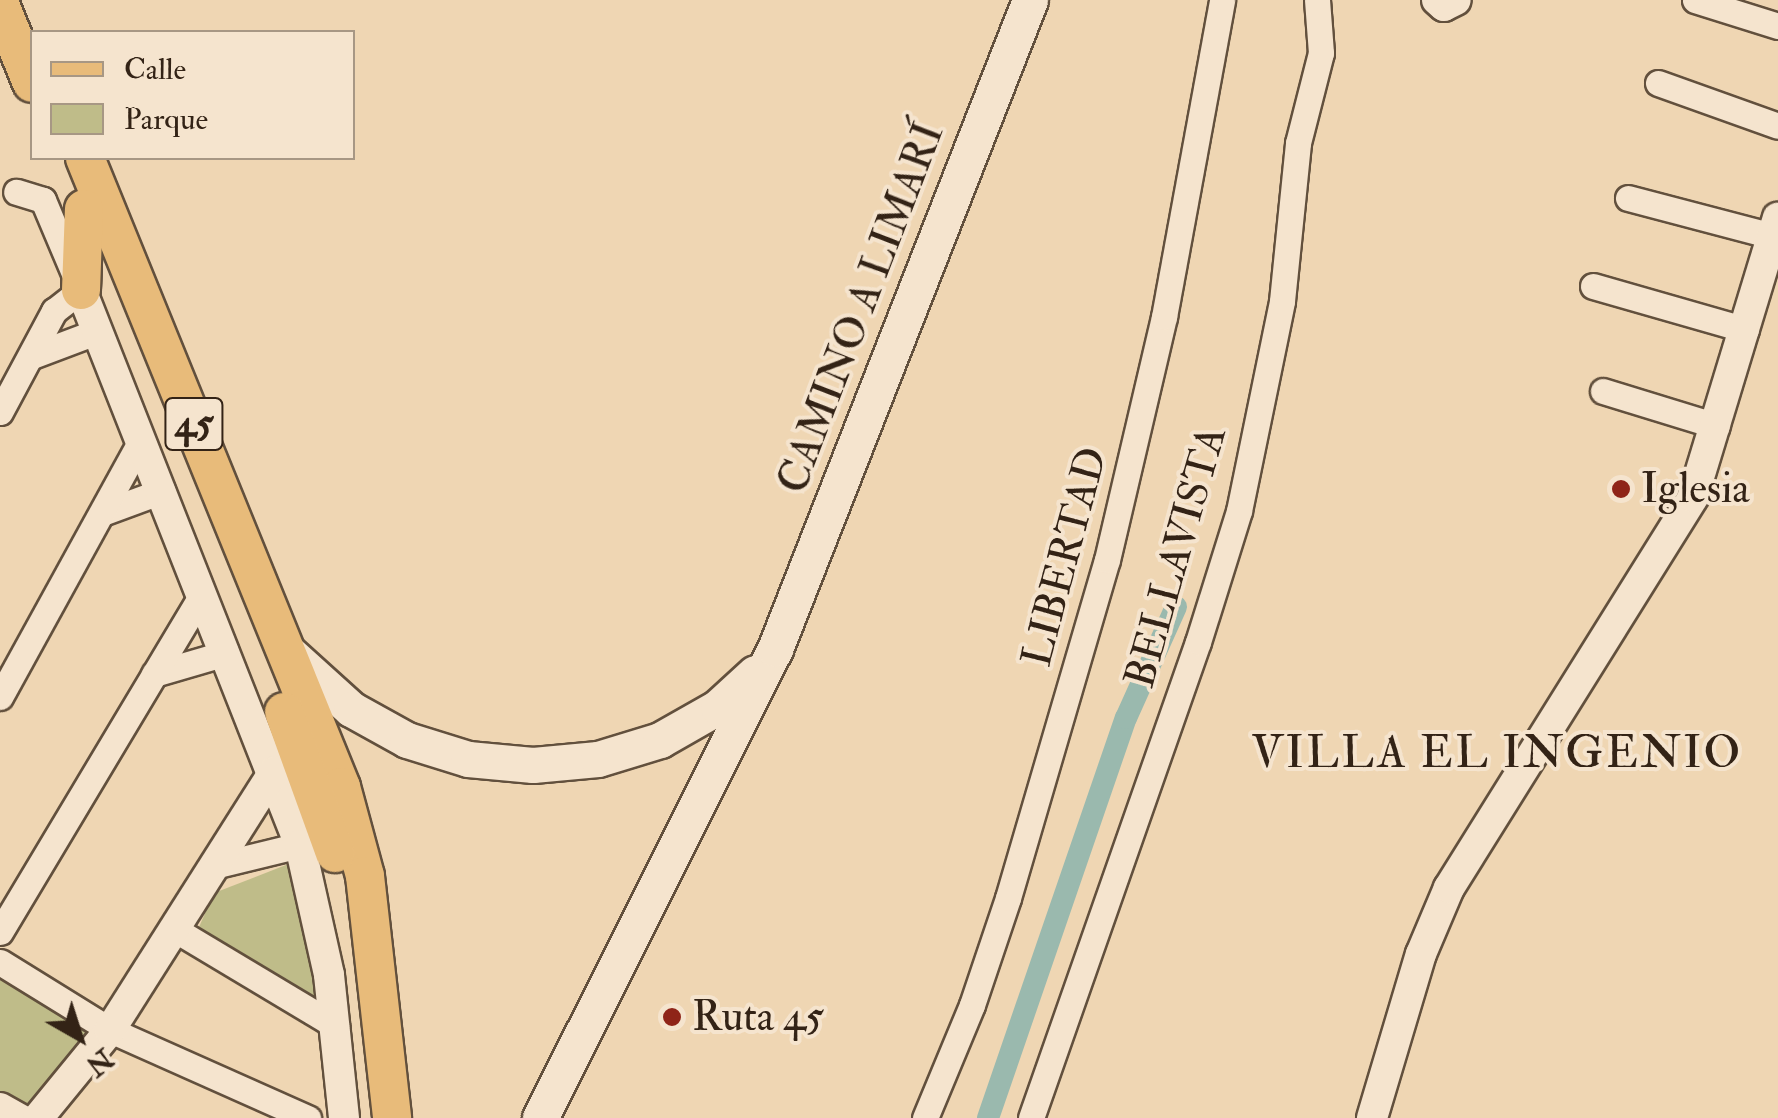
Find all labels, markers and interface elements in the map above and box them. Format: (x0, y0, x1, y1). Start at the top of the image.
legend (30, 30, 355, 160)
text: Calle (124, 51, 186, 88)
text: Parque (124, 101, 208, 138)
street label: CAMINO A LIMARÍ (767, 116, 955, 500)
road number: 45 (164, 389, 224, 459)
street label: BELLAVISTA (1115, 420, 1237, 694)
street label: LIBERTAD (1012, 442, 1118, 672)
place label: Iglesia (1641, 464, 1750, 514)
marker: Iglesia (1610, 478, 1632, 500)
district label: VILLA EL INGENIO (1251, 727, 1743, 781)
north arrow (30, 988, 130, 1088)
place label: Ruta 45 (692, 992, 824, 1042)
marker: Ruta 45 (661, 1006, 683, 1028)
text: N (78, 1040, 120, 1083)

